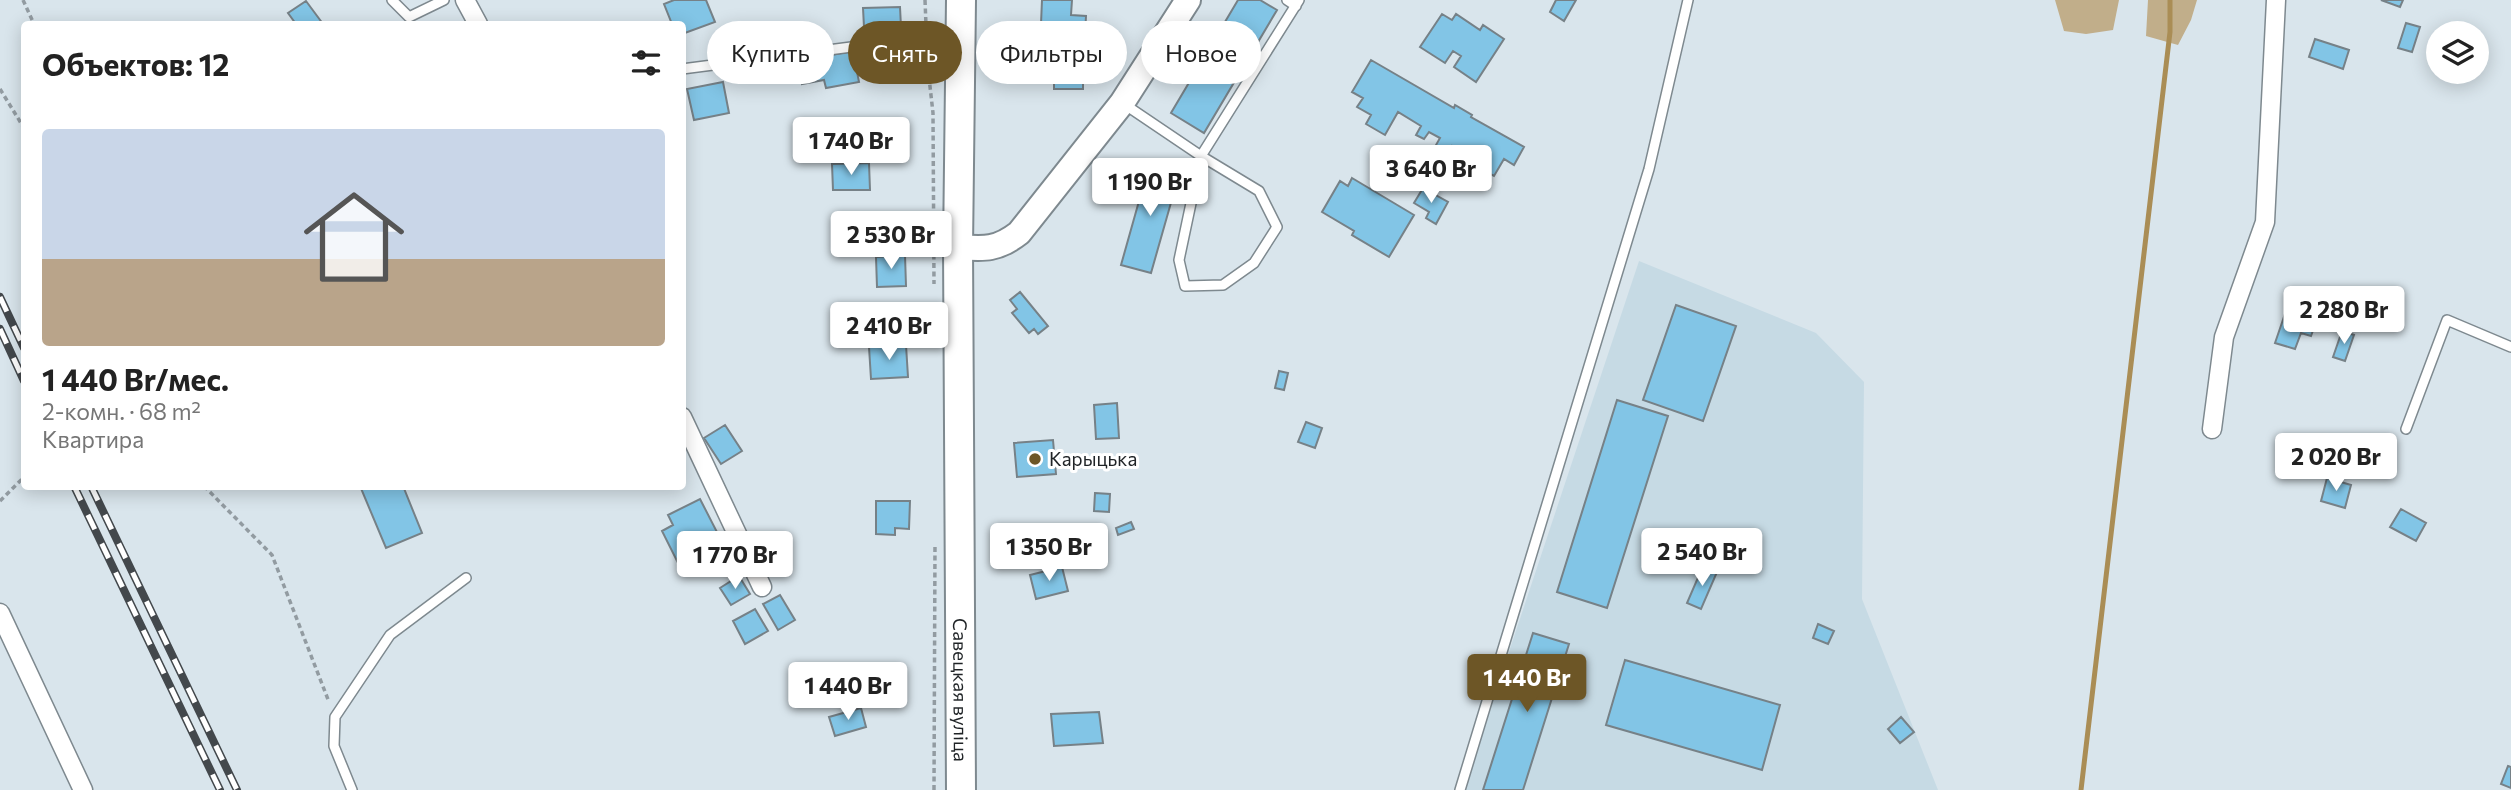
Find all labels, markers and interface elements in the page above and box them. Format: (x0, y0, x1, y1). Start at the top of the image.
chip: Купить (707, 21, 834, 84)
chip: Снять (848, 21, 962, 84)
chip: Фильтры (976, 21, 1127, 84)
chip: Новое (1141, 21, 1261, 84)
map controls (2426, 21, 2489, 84)
button: layers (2426, 21, 2489, 84)
icon: filters (627, 44, 665, 82)
text: Объектов: 12 (42, 45, 229, 82)
pin: 1 740 Br (779, 118, 923, 177)
text: 1 740 Br (809, 126, 893, 154)
pin: 3 640 Br (1359, 146, 1503, 205)
text: 3 640 Br (1386, 154, 1476, 182)
pin: 1 190 Br (1078, 158, 1222, 218)
text: 1 190 Br (1108, 167, 1192, 195)
icon: home (291, 174, 417, 300)
pin: 2 530 Br (819, 212, 963, 271)
text: 2 530 Br (847, 220, 935, 248)
pin: 2 280 Br (2272, 286, 2416, 346)
text: 2 280 Br (2299, 295, 2389, 323)
pin: 2 410 Br (817, 302, 961, 362)
text: 2 410 Br (846, 311, 932, 339)
text: 1 440 Br/мес. (42, 360, 229, 397)
text: 2-комн. · 68 m² (42, 397, 201, 425)
text: Квартира (42, 425, 144, 453)
pin: 2 020 Br (2264, 434, 2408, 493)
text: 2 020 Br (2291, 442, 2381, 470)
place label: Карыцька (1049, 447, 1137, 470)
marker: Карыцька (1027, 451, 1043, 467)
pin: 1 350 Br (977, 524, 1121, 583)
pin: 2 540 Br (1630, 528, 1774, 588)
pin: 1 770 Br (663, 532, 807, 591)
text: 1 350 Br (1006, 532, 1092, 560)
text: 2 540 Br (1657, 537, 1747, 565)
text: 1 770 Br (693, 540, 777, 568)
street label: Савецкая вуліца (949, 618, 973, 762)
pin: 1 440 Br (1455, 654, 1599, 714)
pin: 1 440 Br (776, 662, 920, 722)
text: 1 440 Br (1483, 663, 1571, 691)
text: 1 440 Br (804, 671, 892, 699)

